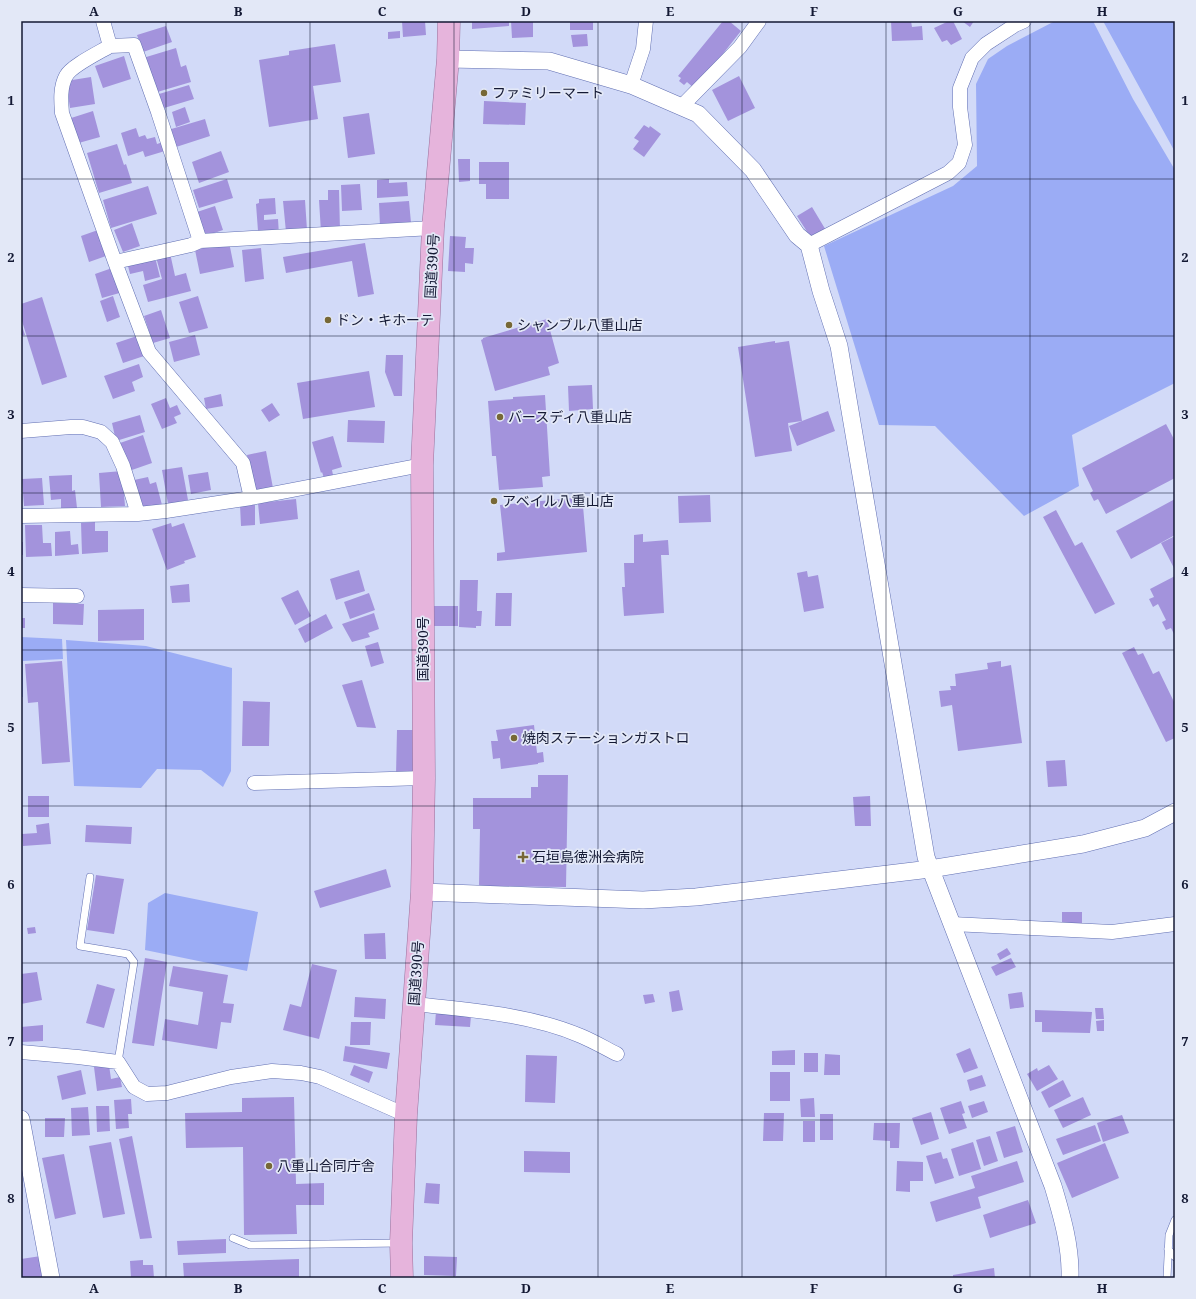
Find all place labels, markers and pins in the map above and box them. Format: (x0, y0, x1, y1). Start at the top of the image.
place label: ファミリーマート (492, 83, 604, 102)
marker: ファミリーマート (479, 88, 489, 98)
place label: ドン・キホーテ (336, 310, 434, 329)
marker: ドン・キホーテ (323, 315, 333, 325)
place label: シャンブル八重山店 (517, 315, 643, 334)
marker: シャンブル八重山店 (504, 320, 514, 330)
place label: バースディ八重山店 (508, 407, 632, 426)
marker: バースディ八重山店 (495, 412, 505, 422)
place label: アベイル八重山店 (502, 491, 614, 510)
marker: アベイル八重山店 (489, 496, 499, 506)
place label: 焼肉ステーションガストロ (522, 728, 690, 747)
marker: 焼肉ステーションガストロ (509, 733, 519, 743)
place label: 石垣島徳洲会病院 (532, 847, 644, 866)
marker: 石垣島徳洲会病院 (517, 851, 529, 863)
place label: 八重山合同庁舎 (277, 1156, 375, 1175)
marker: 八重山合同庁舎 (264, 1161, 274, 1171)

